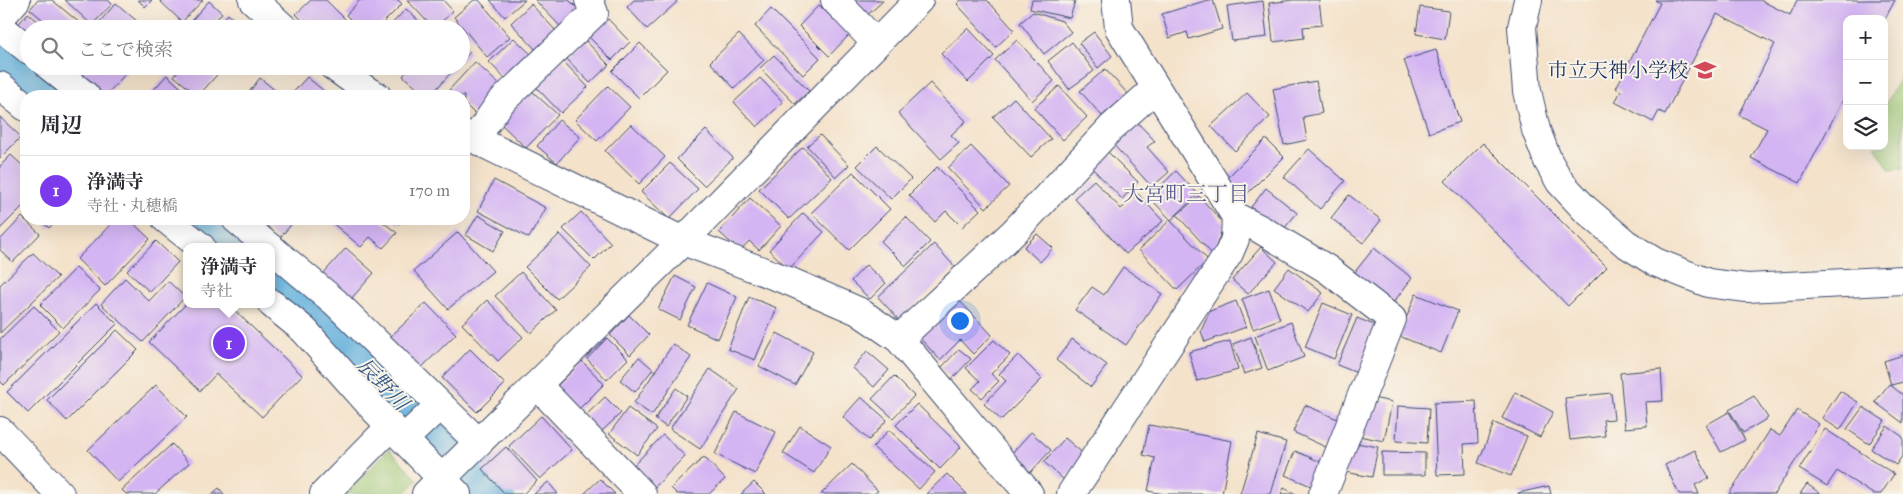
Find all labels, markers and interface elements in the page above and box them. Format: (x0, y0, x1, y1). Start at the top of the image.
map controls (1843, 15, 1888, 150)
button: + (1843, 15, 1888, 60)
search box (20, 20, 470, 75)
icon: search (38, 34, 66, 62)
text: ここで検索 (78, 38, 173, 61)
school or university icon: 市立天神小学校 (1692, 57, 1718, 83)
place label: 市立天神小学校 (1548, 58, 1688, 82)
button: − (1843, 60, 1888, 105)
button: layers (1843, 105, 1888, 150)
text: 周辺 (40, 112, 82, 138)
text: 浄満寺 (87, 170, 144, 193)
text: 1 (53, 181, 59, 200)
text: 170 m (409, 181, 450, 200)
district label: 大宮町三丁目 (1123, 181, 1249, 207)
text: 寺社 · 丸穂橋 (87, 196, 177, 215)
popup (183, 243, 275, 308)
text: 浄満寺 (200, 255, 258, 278)
text: 寺社 (200, 281, 233, 300)
your location (947, 308, 973, 334)
pin: 1 (213, 324, 245, 362)
water label: 辰野川 (352, 352, 416, 417)

